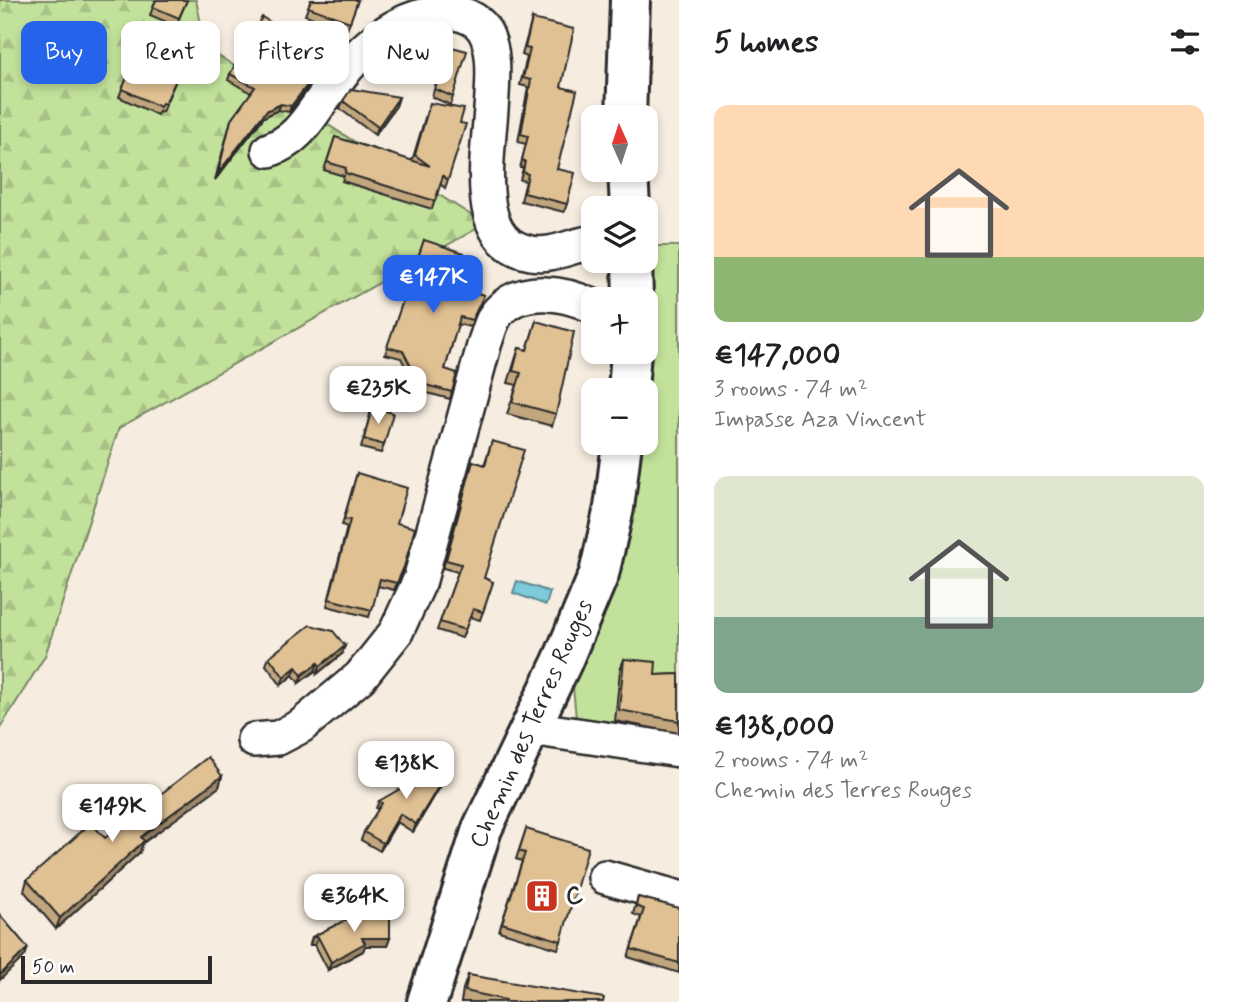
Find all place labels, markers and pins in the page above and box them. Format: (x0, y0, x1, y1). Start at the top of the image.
pin: €147K (384, 256, 482, 315)
pin: €235K (329, 366, 427, 426)
pin: €138K (357, 742, 455, 801)
pin: €149K (63, 784, 161, 844)
pin: €364K (305, 874, 403, 934)
building icon: C (523, 877, 561, 915)
place label: C (566, 881, 584, 912)

